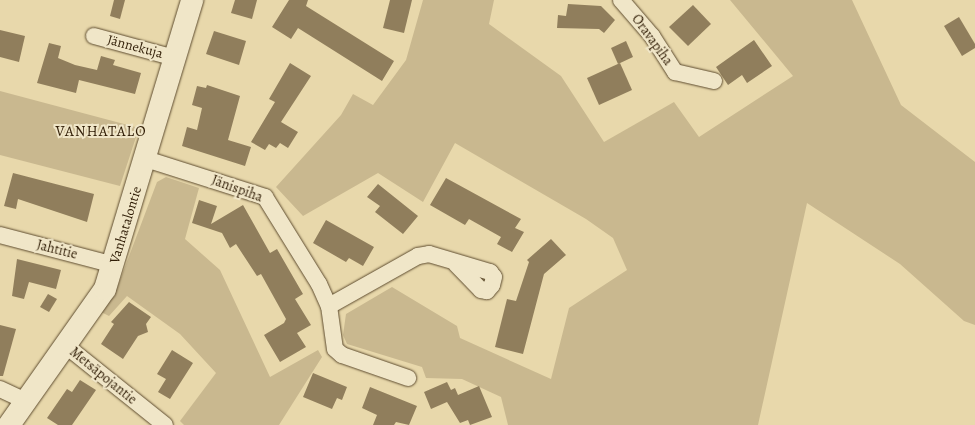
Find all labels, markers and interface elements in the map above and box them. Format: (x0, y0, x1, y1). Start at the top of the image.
street label: Oravapiha (628, 11, 676, 69)
street label: Jännekuja (105, 32, 165, 62)
district label: VANHATALO (54, 123, 148, 141)
street label: Jänispiha (209, 172, 265, 206)
street label: Vanhatalontie (106, 184, 146, 266)
street label: Jahtitie (35, 237, 79, 263)
street label: Metsäpojantie (66, 344, 140, 408)

